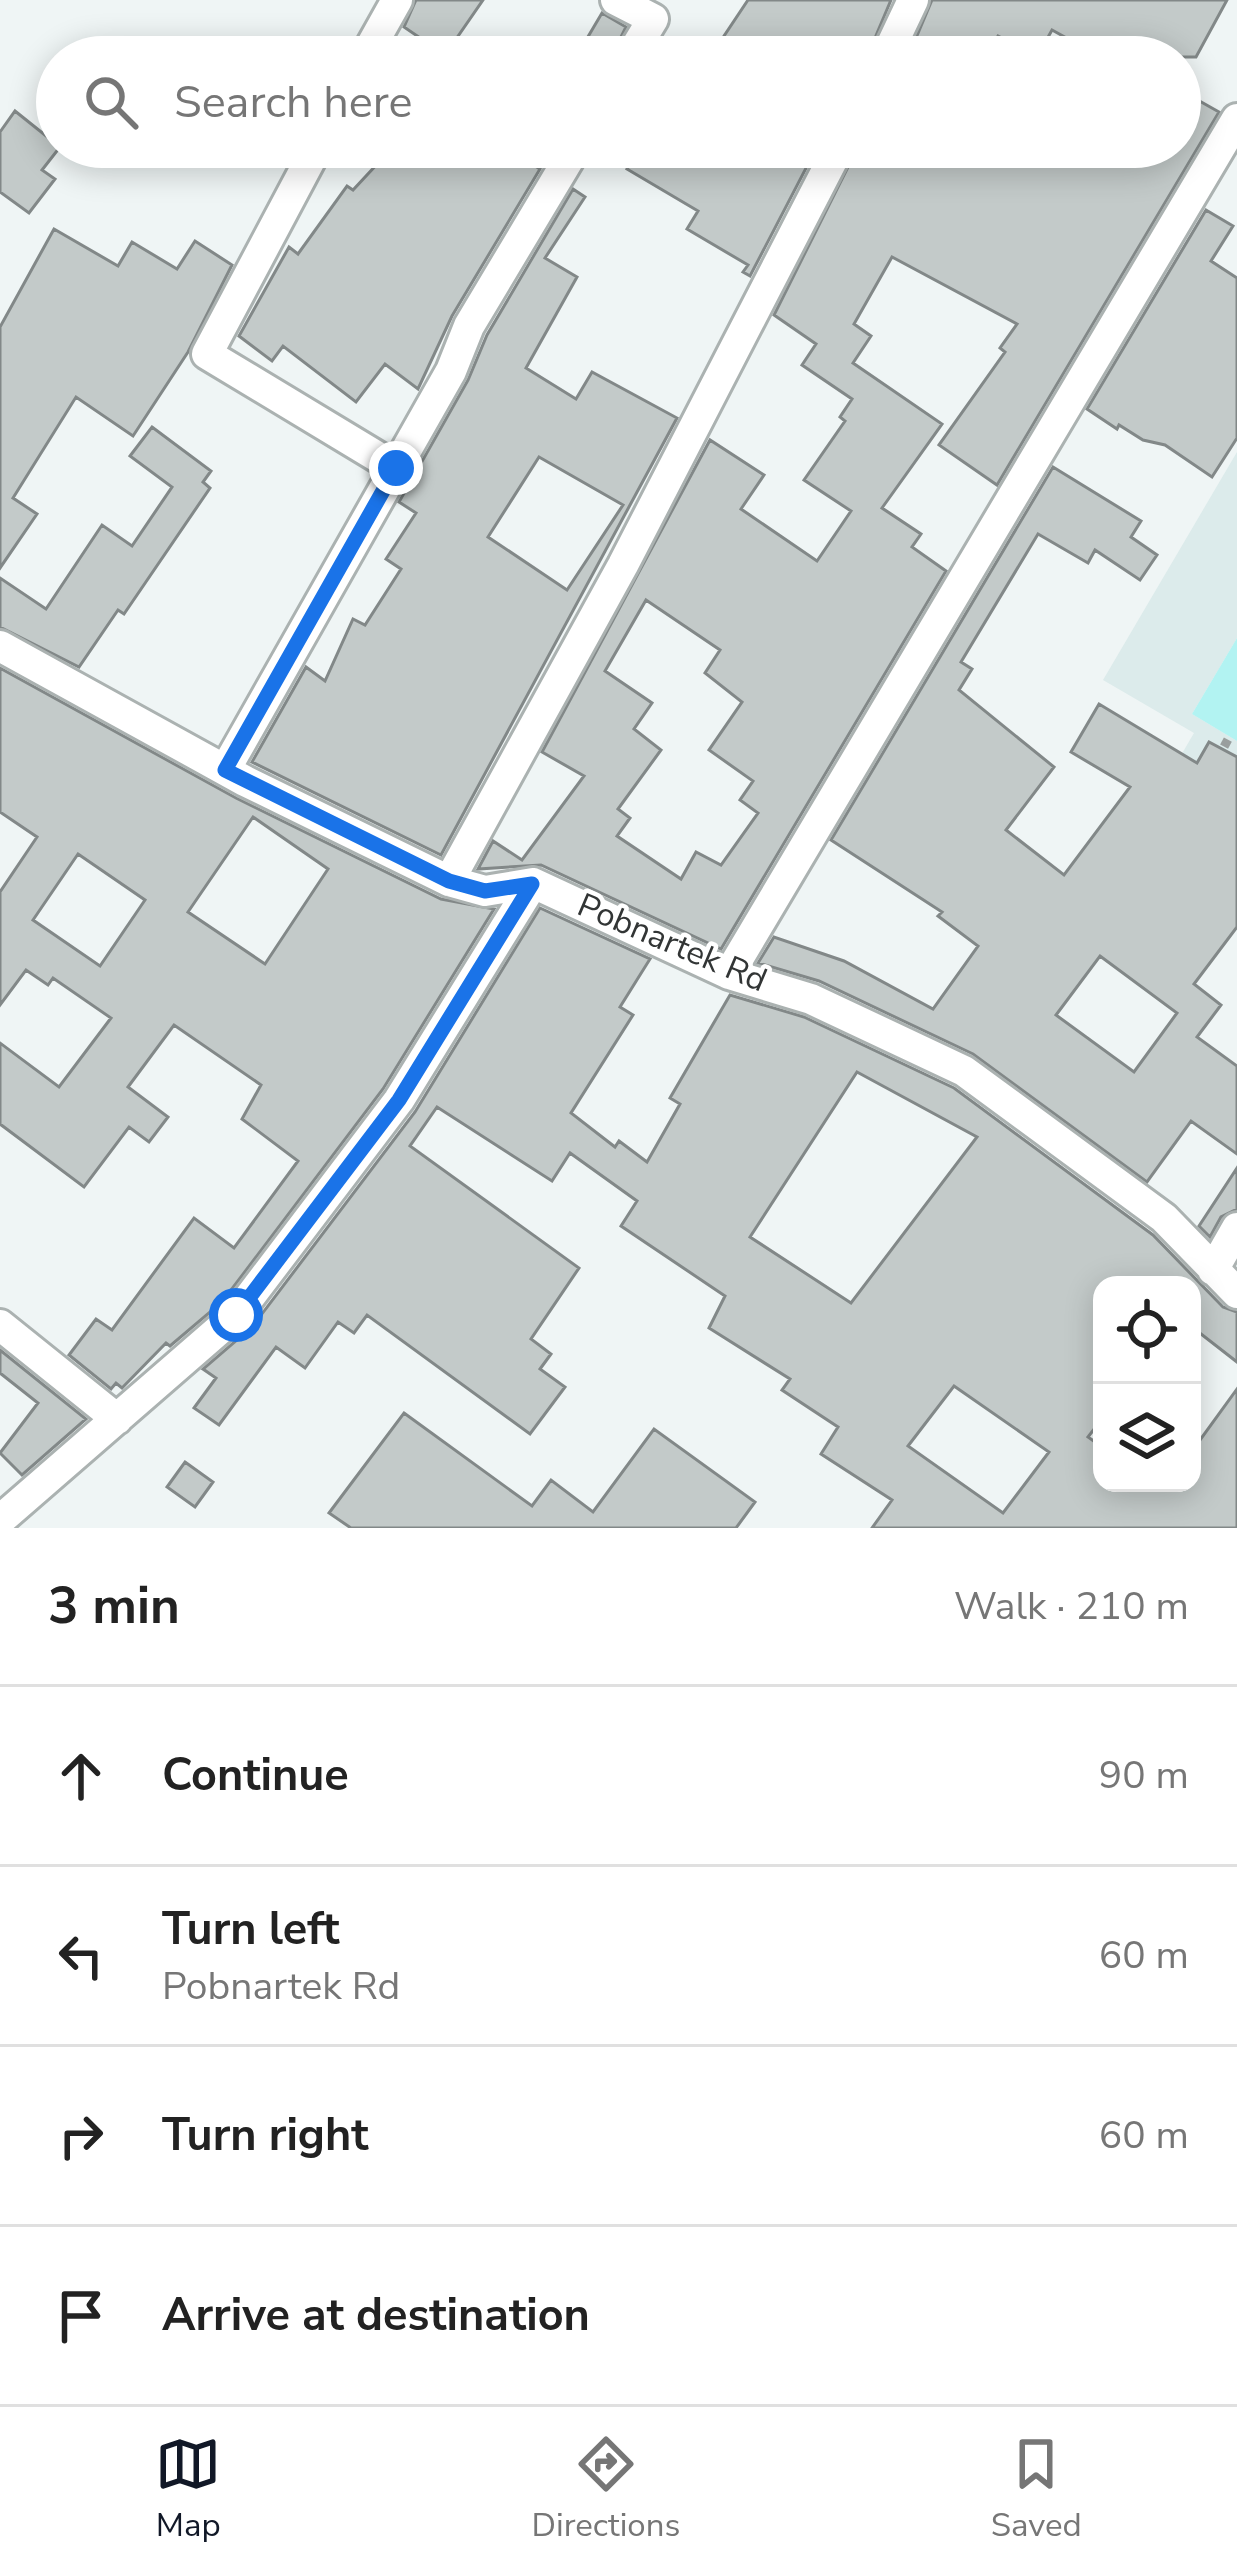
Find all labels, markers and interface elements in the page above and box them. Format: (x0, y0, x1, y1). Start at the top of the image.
search box (36, 36, 1201, 168)
icon: search (78, 69, 144, 135)
text: Search here (174, 72, 413, 133)
route end (369, 441, 423, 495)
street label: Pobnartek Rd (570, 883, 774, 1003)
map controls (1093, 1276, 1201, 1492)
button: locate (1093, 1276, 1201, 1384)
route start (209, 1288, 263, 1342)
button: layers (1093, 1384, 1201, 1492)
text: 3 min (48, 1571, 180, 1641)
text: Walk · 210 m (954, 1580, 1189, 1633)
icon: ahead (48, 1743, 114, 1809)
text: Continue (162, 1745, 349, 1806)
text: 90 m (1099, 1749, 1189, 1802)
text: Turn left (162, 1899, 340, 1960)
icon: left (48, 1923, 114, 1989)
text: 60 m (1099, 1929, 1189, 1982)
text: Pobnartek Rd (162, 1960, 400, 2013)
icon: right (48, 2103, 114, 2169)
text: Turn right (162, 2105, 369, 2166)
text: 60 m (1099, 2109, 1189, 2162)
icon: arrive (48, 2283, 114, 2349)
text: Arrive at destination (162, 2285, 590, 2346)
tab: Map (155, 2431, 221, 2548)
tab: Directions (532, 2431, 680, 2548)
tab: Saved (991, 2431, 1082, 2548)

